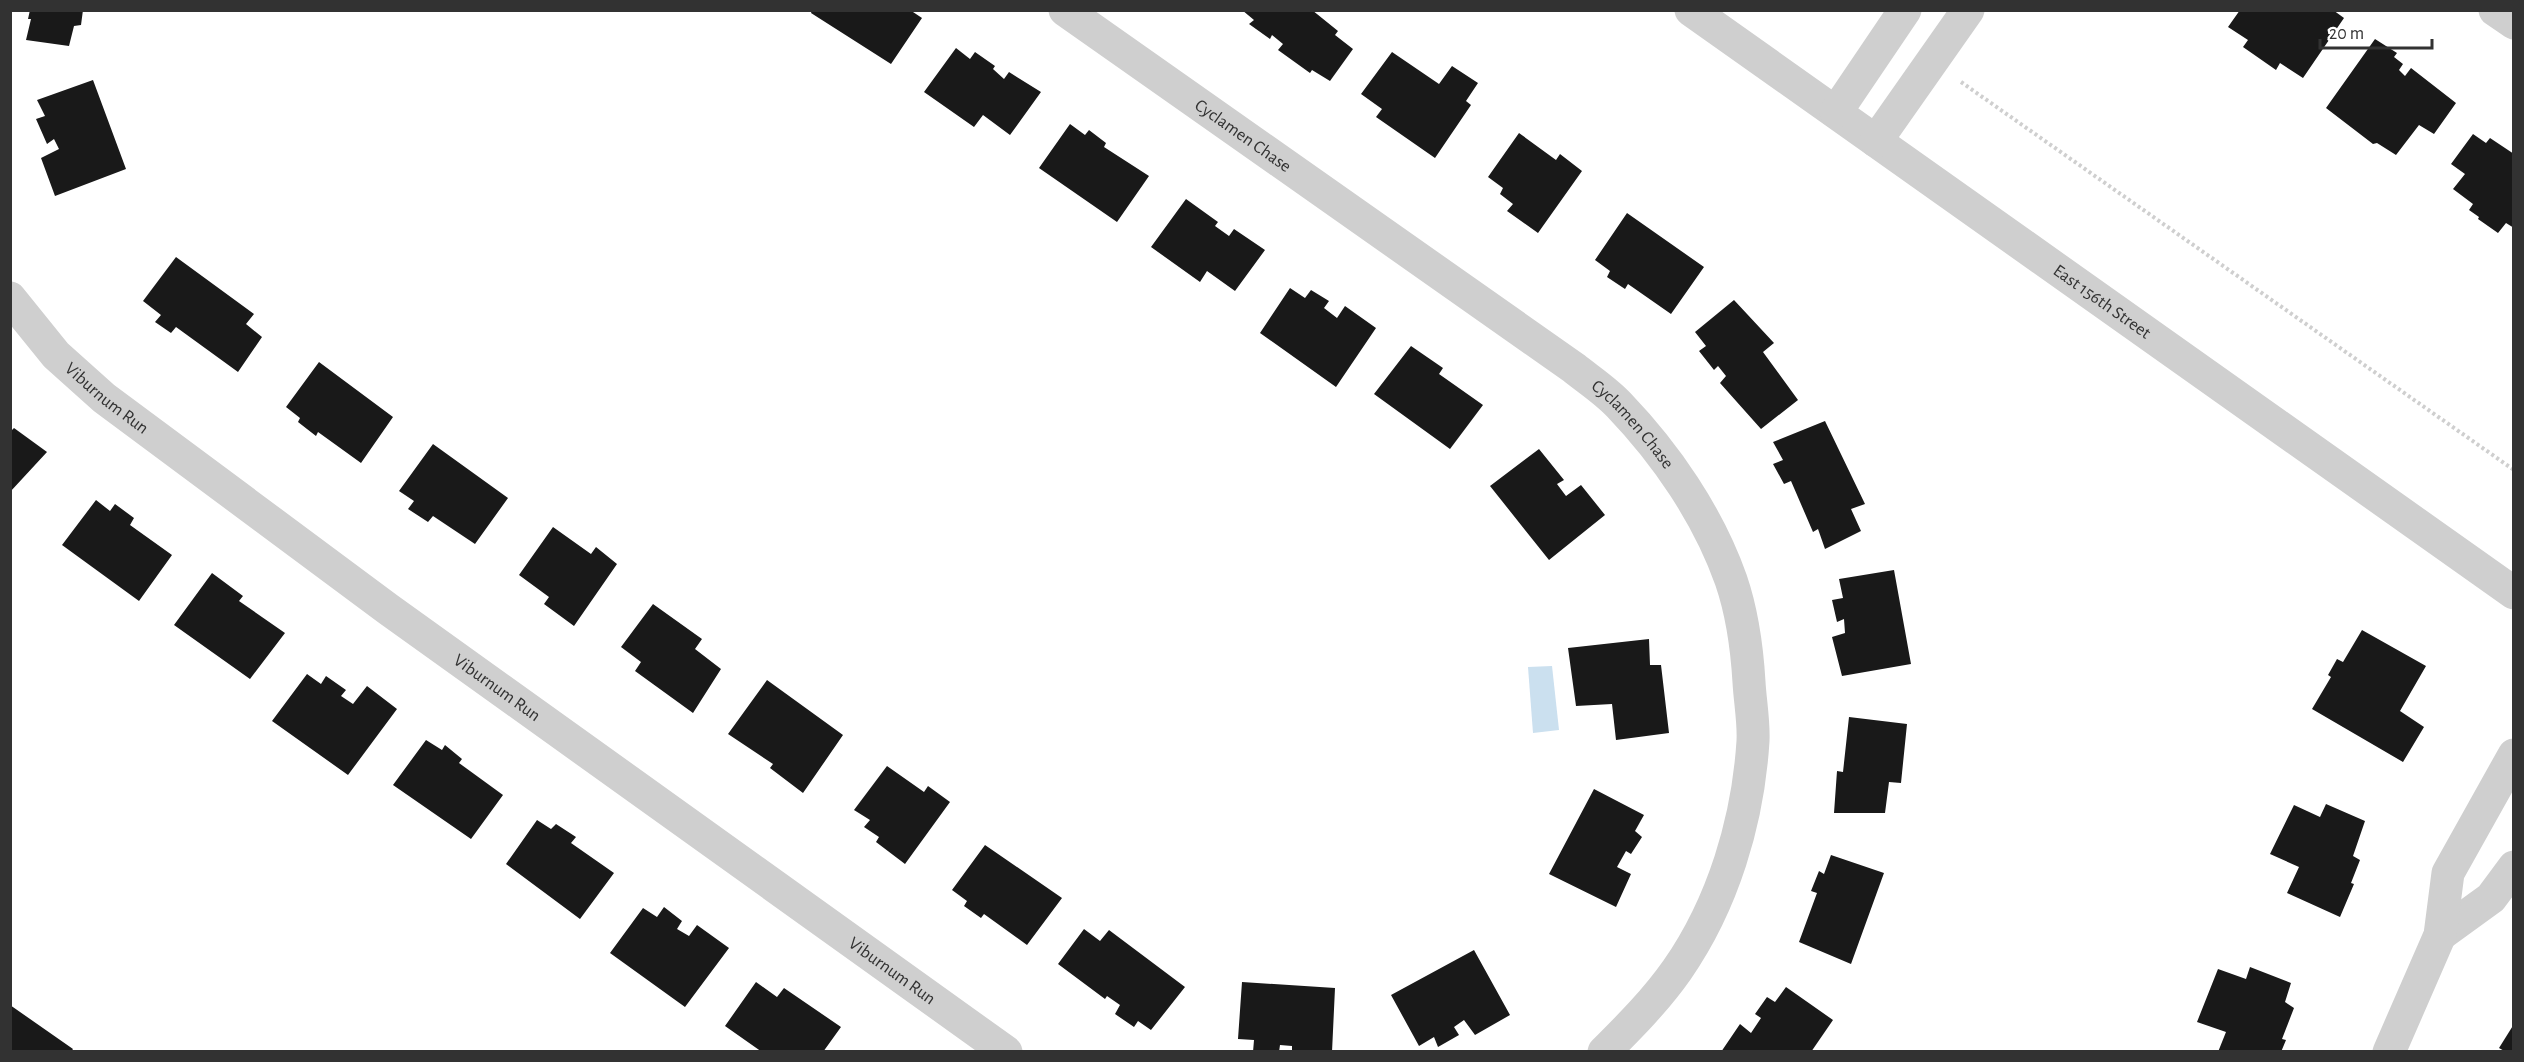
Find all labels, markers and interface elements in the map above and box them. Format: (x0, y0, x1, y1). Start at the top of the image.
scale bar (2320, 12, 2432, 50)
text: 20 m (2329, 25, 2364, 43)
street label: Cyclamen Chase (1191, 96, 1294, 176)
street label: East 156th Street (2050, 262, 2154, 343)
street label: Viburnum Run (61, 359, 152, 438)
street label: Cyclamen Chase (1588, 377, 1677, 472)
street label: Viburnum Run (450, 651, 544, 725)
street label: Viburnum Run (845, 934, 939, 1008)

